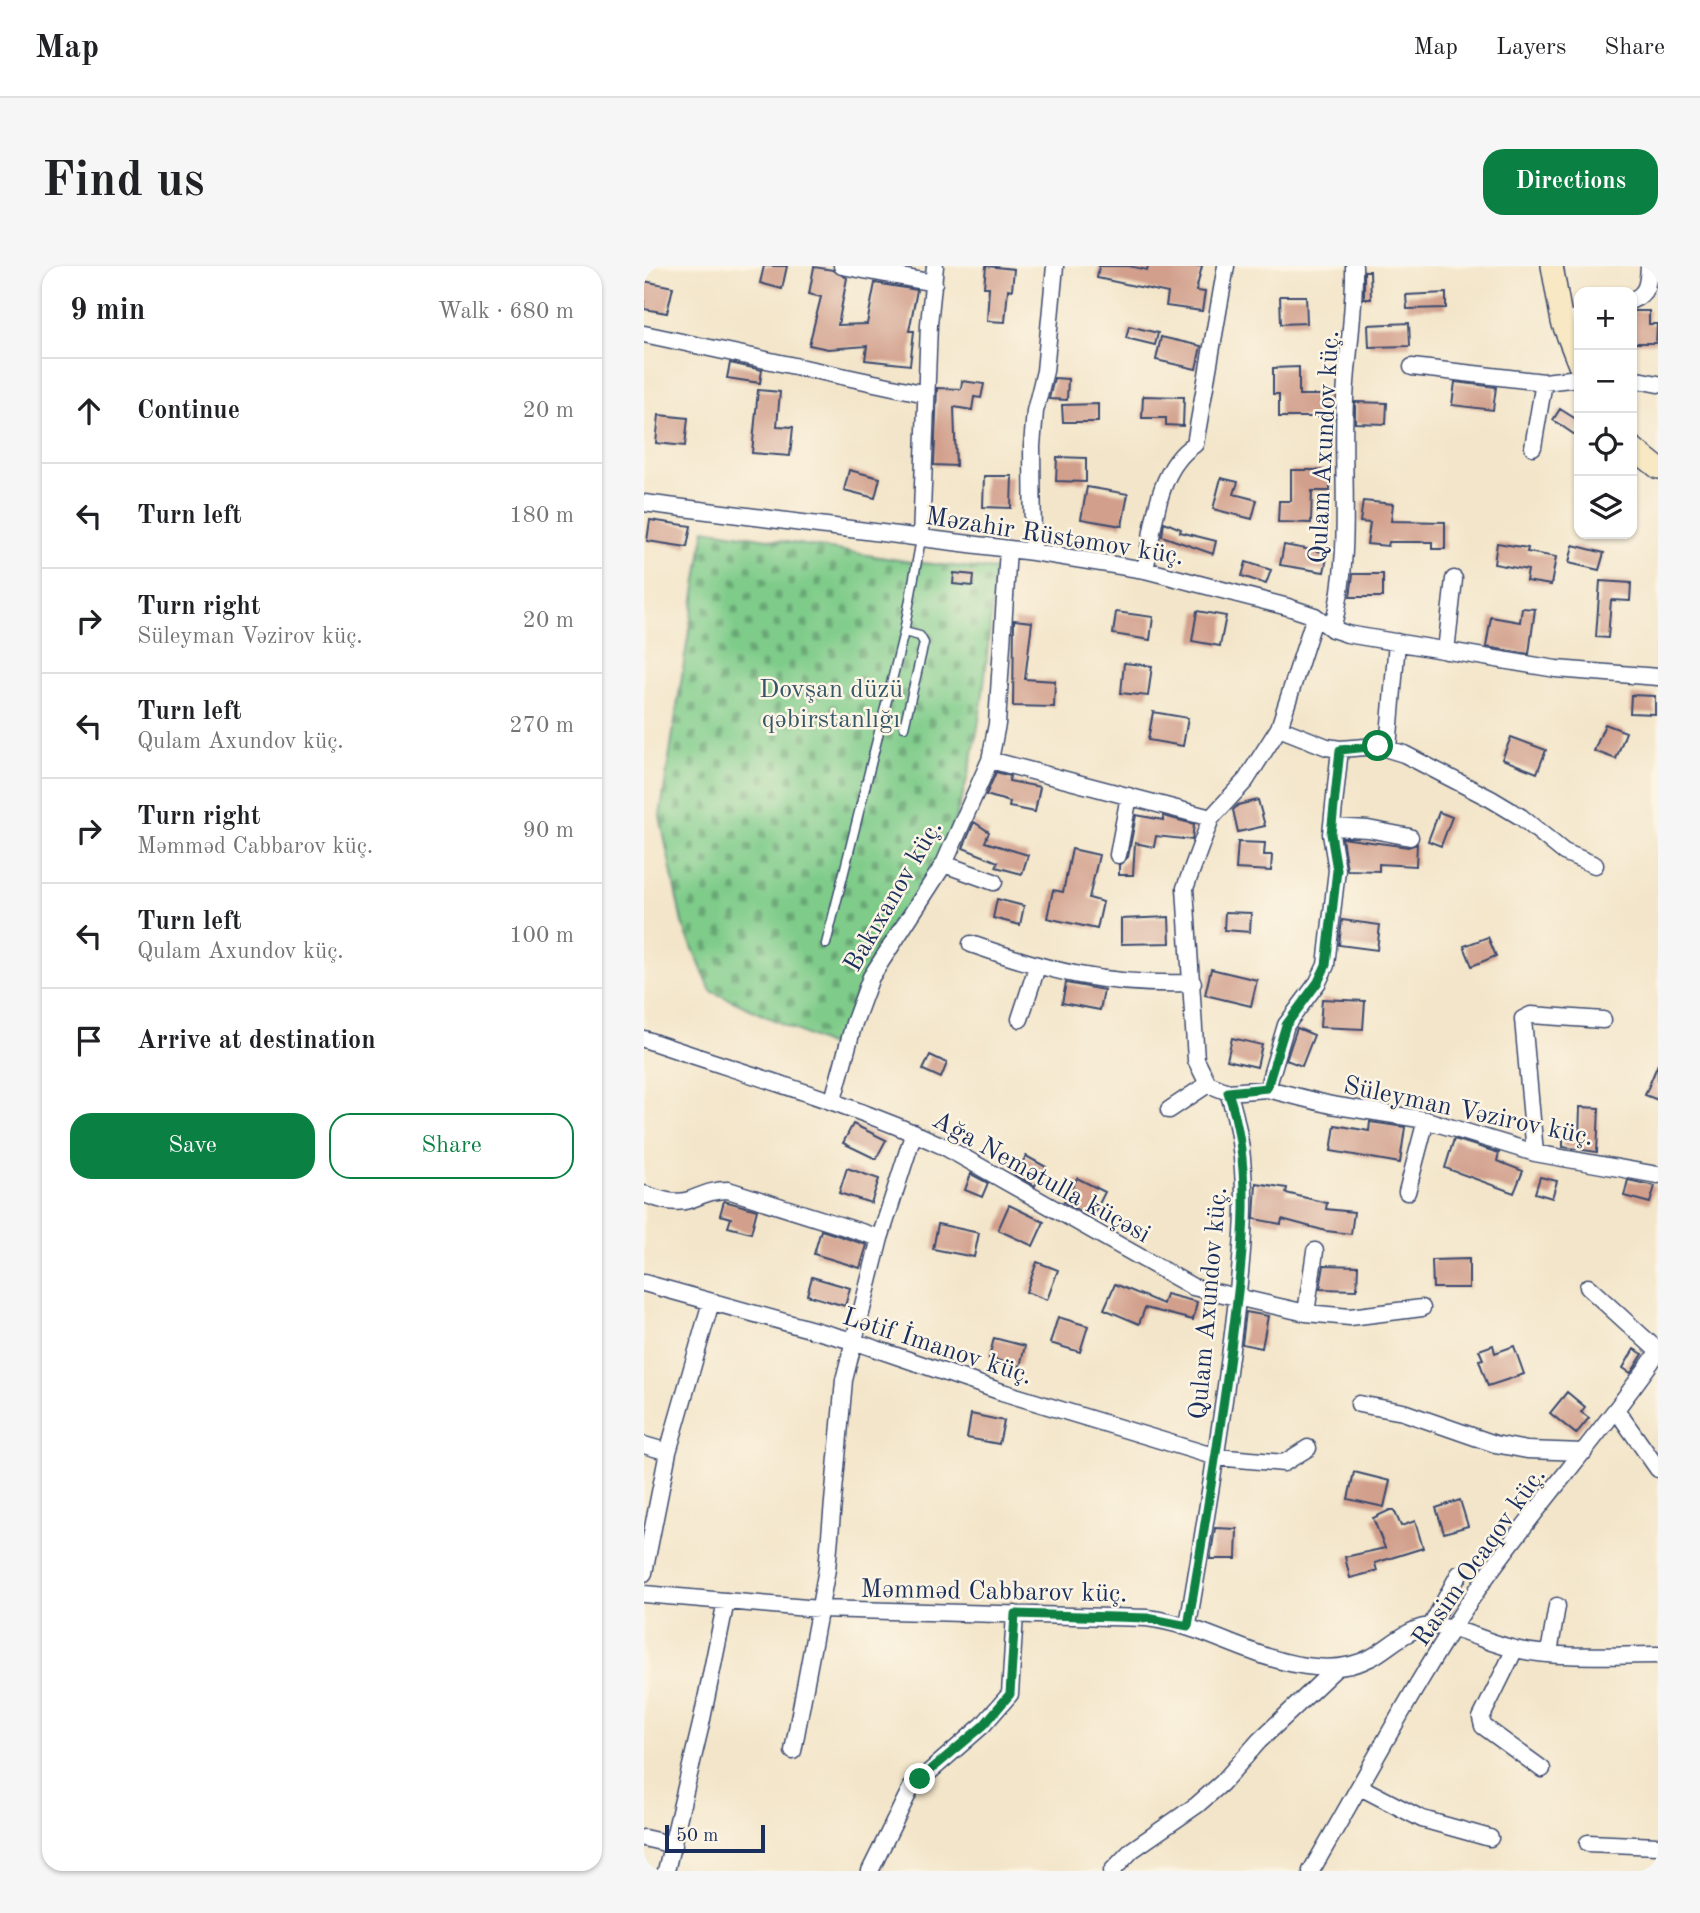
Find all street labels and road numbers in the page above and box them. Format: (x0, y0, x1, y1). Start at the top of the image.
street label: Qulam Axundov küç. (1306, 330, 1344, 564)
street label: Məzahir Rüstəmov küç. (924, 504, 1186, 570)
street label: Bakıxanov küç. (840, 816, 948, 976)
street label: Süleyman Vəzirov küç. (1341, 1073, 1596, 1151)
street label: Ağa Nemətulla küçəsi (928, 1107, 1154, 1248)
street label: Qulam Axundov küç. (1186, 1186, 1232, 1421)
street label: Lətif İmanov küç. (839, 1301, 1036, 1390)
street label: Rasim Ocaqov küç. (1408, 1463, 1551, 1651)
street label: Məmməd Cabbarov küç. (860, 1577, 1128, 1607)

